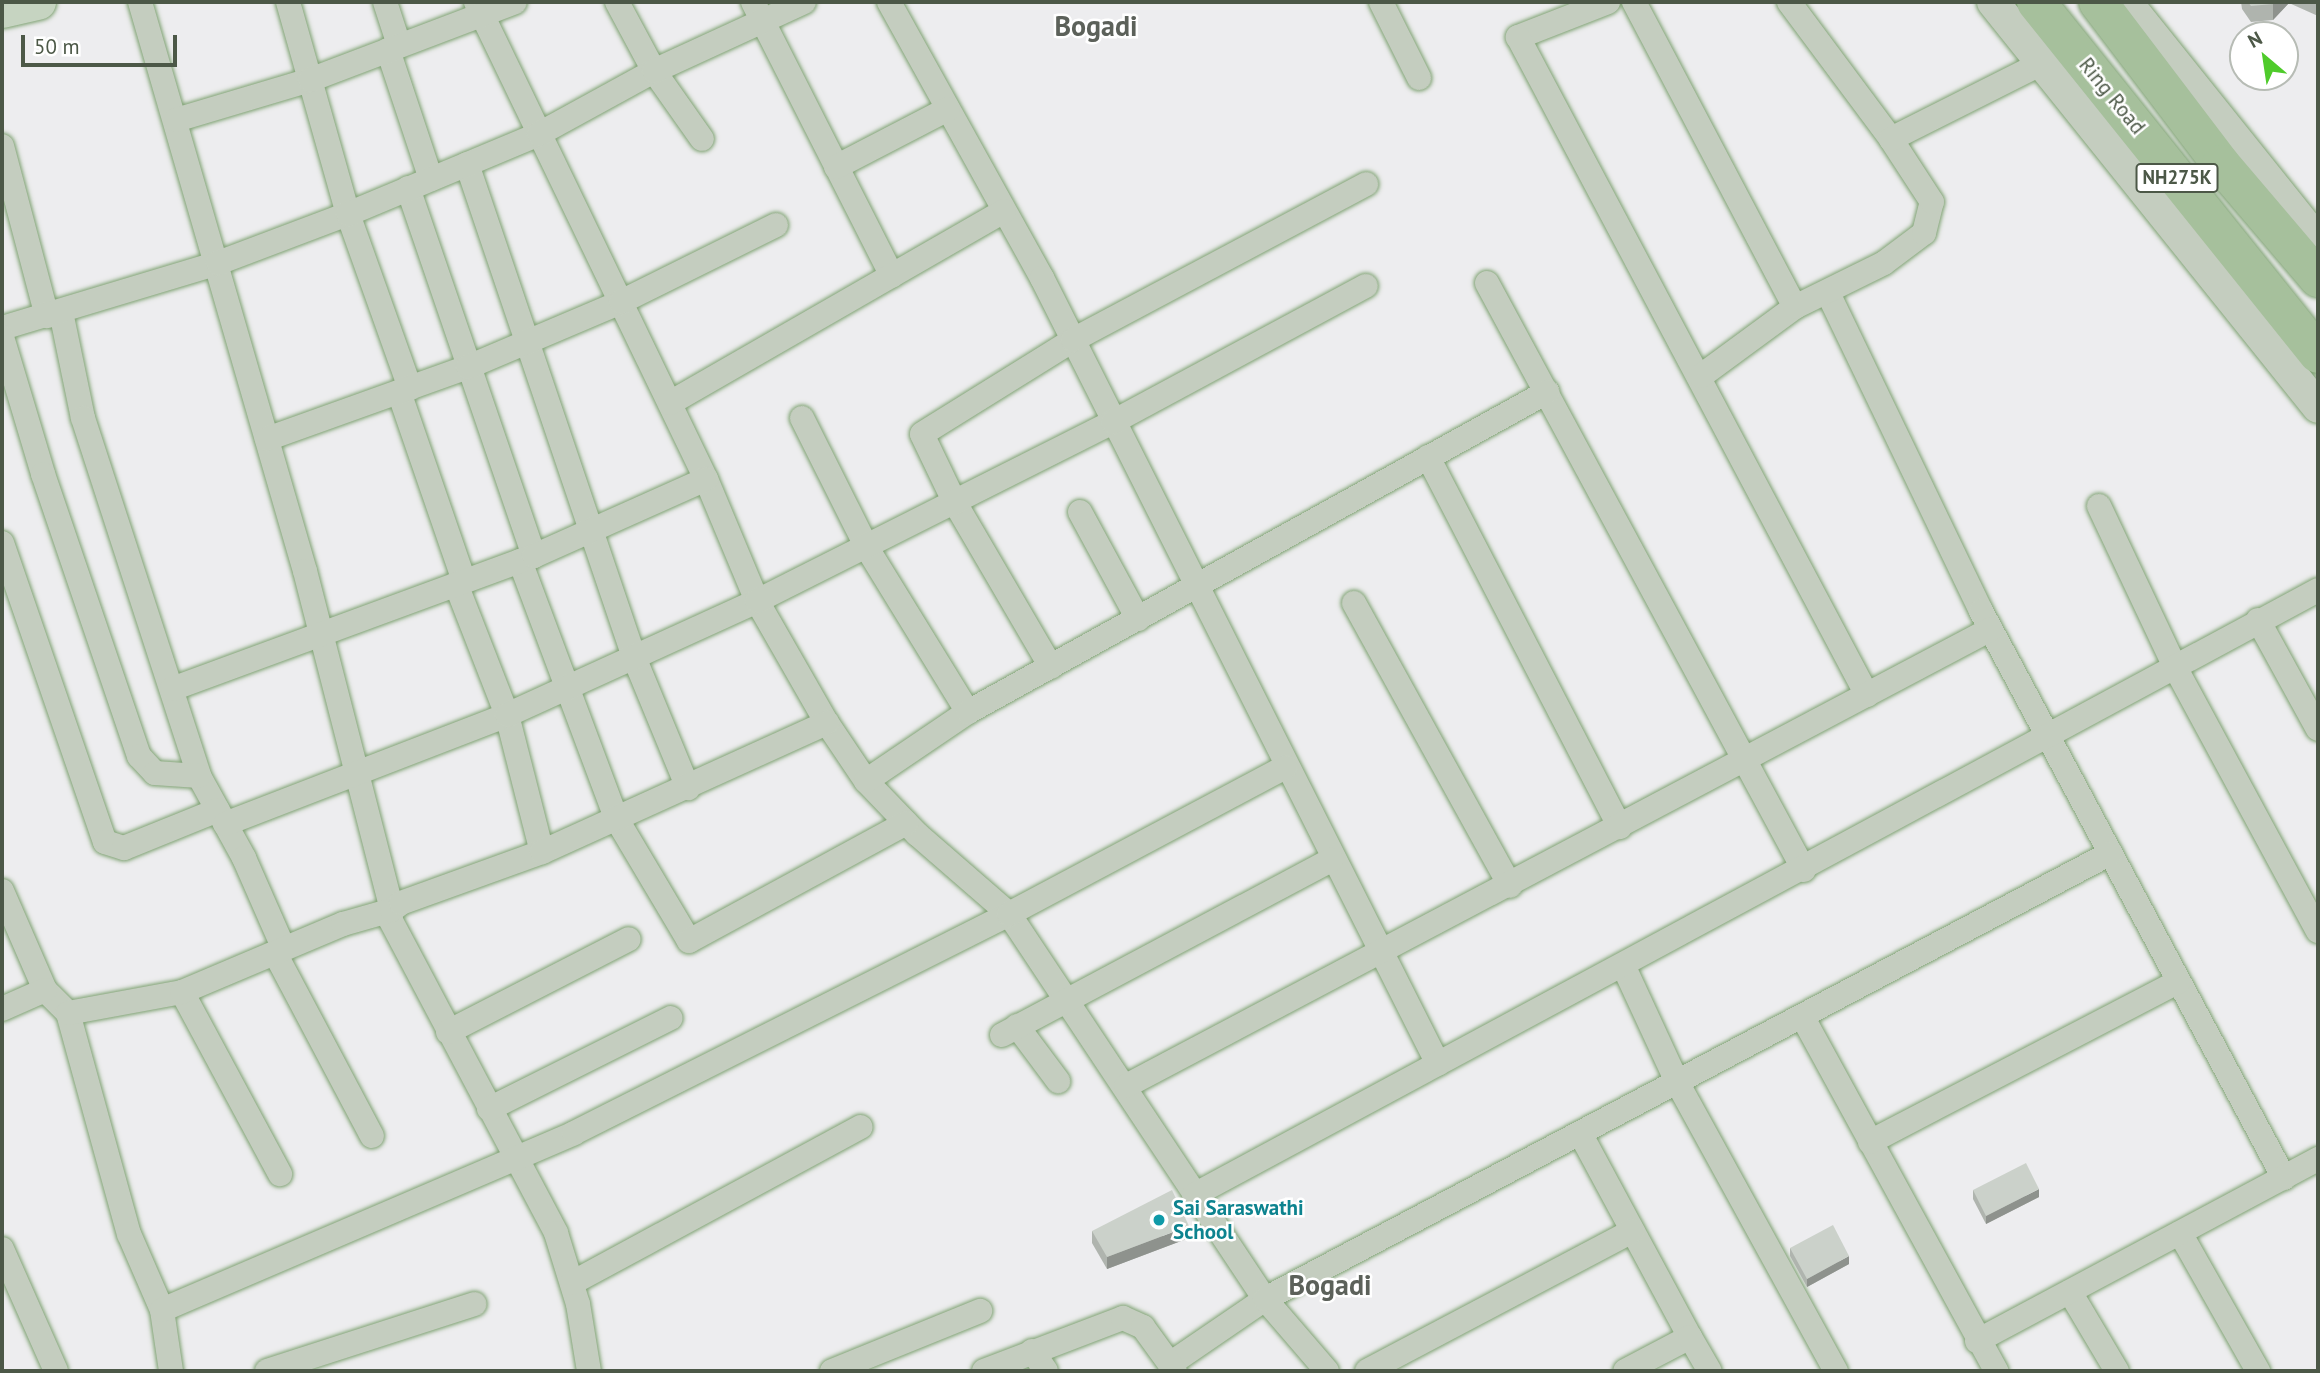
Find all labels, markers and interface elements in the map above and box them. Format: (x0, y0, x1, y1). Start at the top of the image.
district label: Bogadi (1054, 9, 1138, 43)
scale bar (24, 21, 180, 65)
north arrow (2229, 21, 2299, 91)
text: N (2244, 26, 2266, 53)
text: 50 m (34, 33, 80, 60)
street label: Ring Road (2074, 53, 2150, 139)
road number: NH275K (2135, 162, 2219, 194)
place label: Sai Saraswathi School (1173, 1195, 1304, 1245)
marker: Sai Saraswathi School (1151, 1212, 1167, 1228)
district label: Bogadi (1288, 1268, 1372, 1302)

